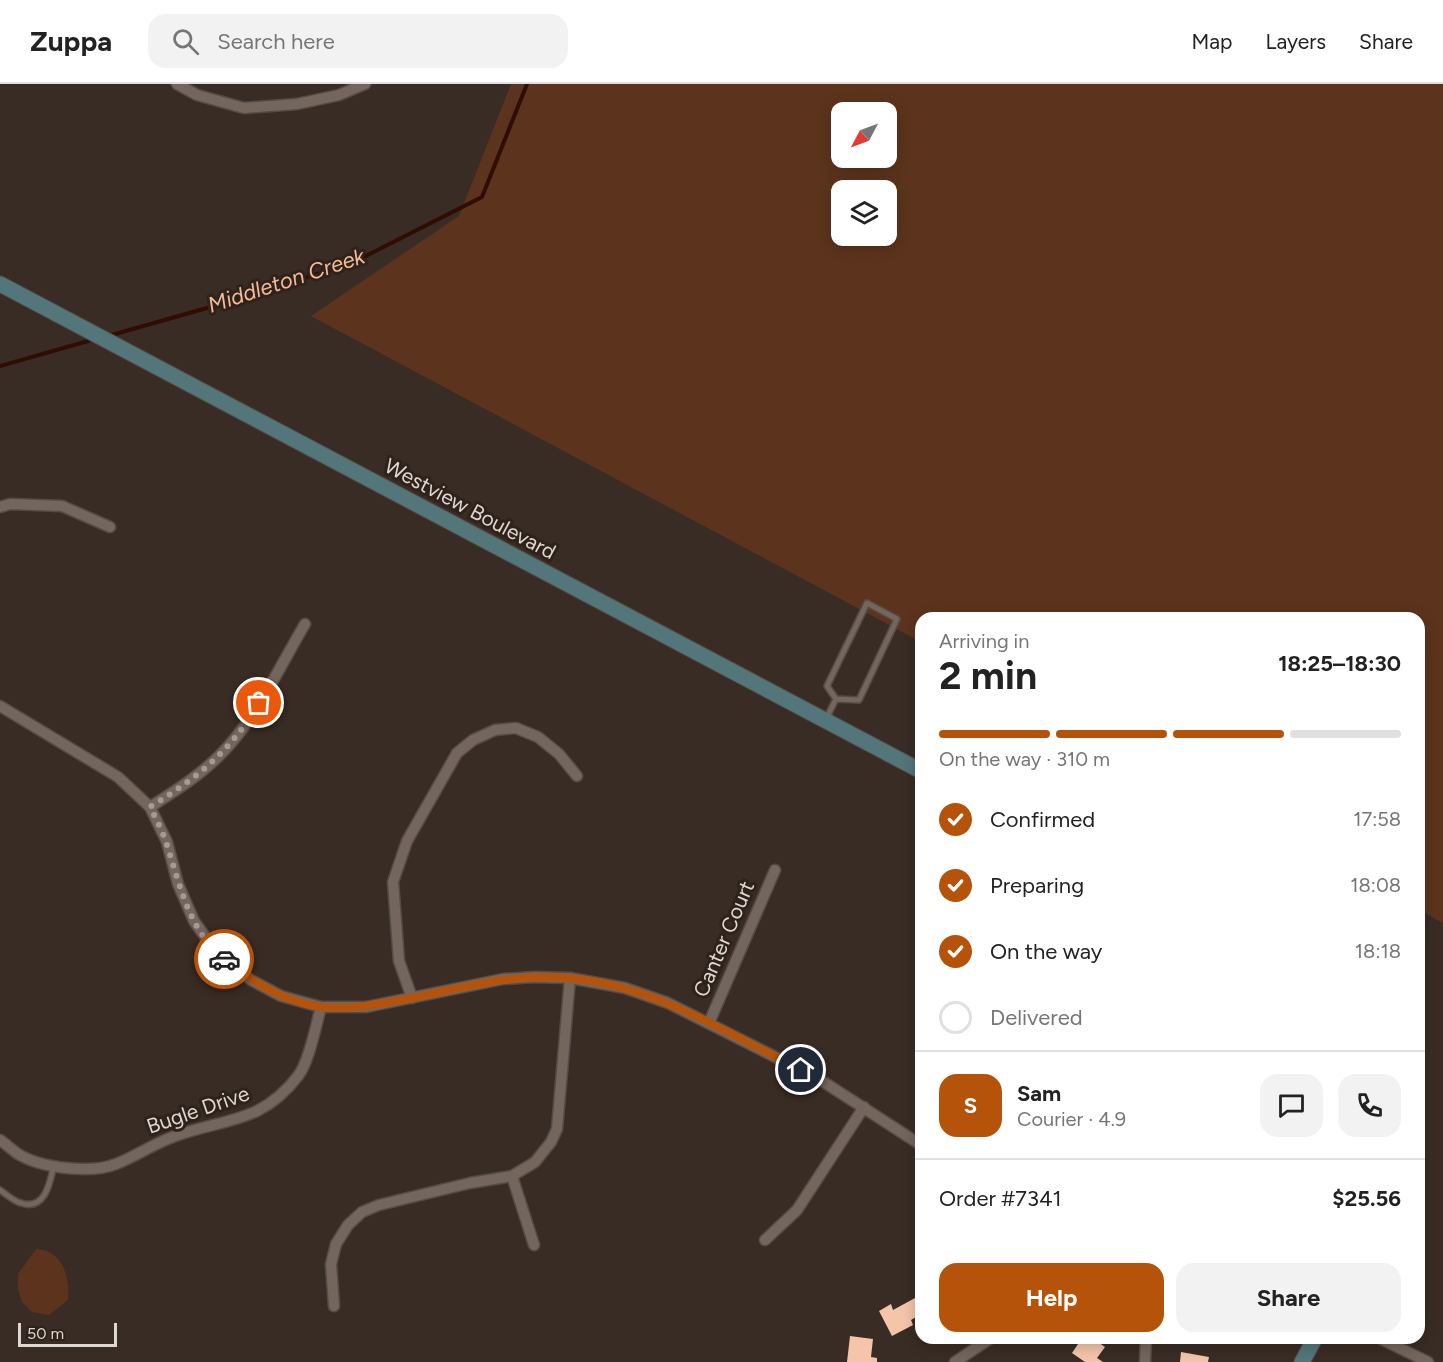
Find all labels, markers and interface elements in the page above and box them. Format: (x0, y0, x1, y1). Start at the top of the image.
search box (148, 14, 568, 68)
text: Zuppa (30, 24, 112, 58)
icon: search (169, 25, 202, 58)
text: Search here (217, 28, 335, 55)
text: Map (1192, 29, 1232, 54)
text: Layers (1265, 29, 1326, 54)
text: Share (1359, 29, 1413, 54)
north arrow (831, 102, 897, 168)
map controls (831, 102, 897, 246)
button: layers (831, 180, 897, 246)
water label: Middleton Creek (204, 242, 369, 319)
street label: Westview Boulevard (380, 453, 560, 564)
text: Arriving in (939, 629, 1029, 653)
text: 18:25–18:30 (1278, 650, 1401, 677)
text: 2 min (939, 652, 1037, 699)
pin (233, 677, 284, 728)
icon: bag (242, 686, 275, 719)
text: On the way · 310 m (939, 747, 1110, 771)
icon: check (939, 803, 972, 836)
text: Confirmed (990, 806, 1095, 833)
text: 17:58 (1353, 807, 1401, 831)
icon: check (939, 869, 972, 902)
text: Preparing (990, 872, 1084, 899)
text: 18:08 (1350, 873, 1401, 897)
street label: Canter Court (688, 877, 759, 1000)
courier (194, 929, 254, 989)
icon: check (939, 935, 972, 968)
text: On the way (990, 938, 1102, 965)
text: 18:18 (1355, 939, 1401, 963)
icon: car (208, 943, 241, 976)
text: Delivered (990, 1004, 1083, 1031)
pin (775, 1044, 826, 1095)
icon: home (784, 1053, 817, 1086)
button: chat (1260, 1074, 1323, 1137)
button: phone (1338, 1074, 1401, 1137)
street label: Bugle Drive (143, 1080, 252, 1139)
text: Sam (1017, 1080, 1061, 1107)
text: S (964, 1092, 977, 1119)
text: Courier · 4.9 (1017, 1107, 1126, 1131)
text: Order #7341 (939, 1185, 1062, 1212)
text: $25.56 (1332, 1185, 1401, 1212)
button: Help (939, 1263, 1164, 1332)
button: Share (1176, 1263, 1401, 1332)
scale bar (18, 1320, 117, 1348)
text: 50 m (27, 1324, 64, 1343)

